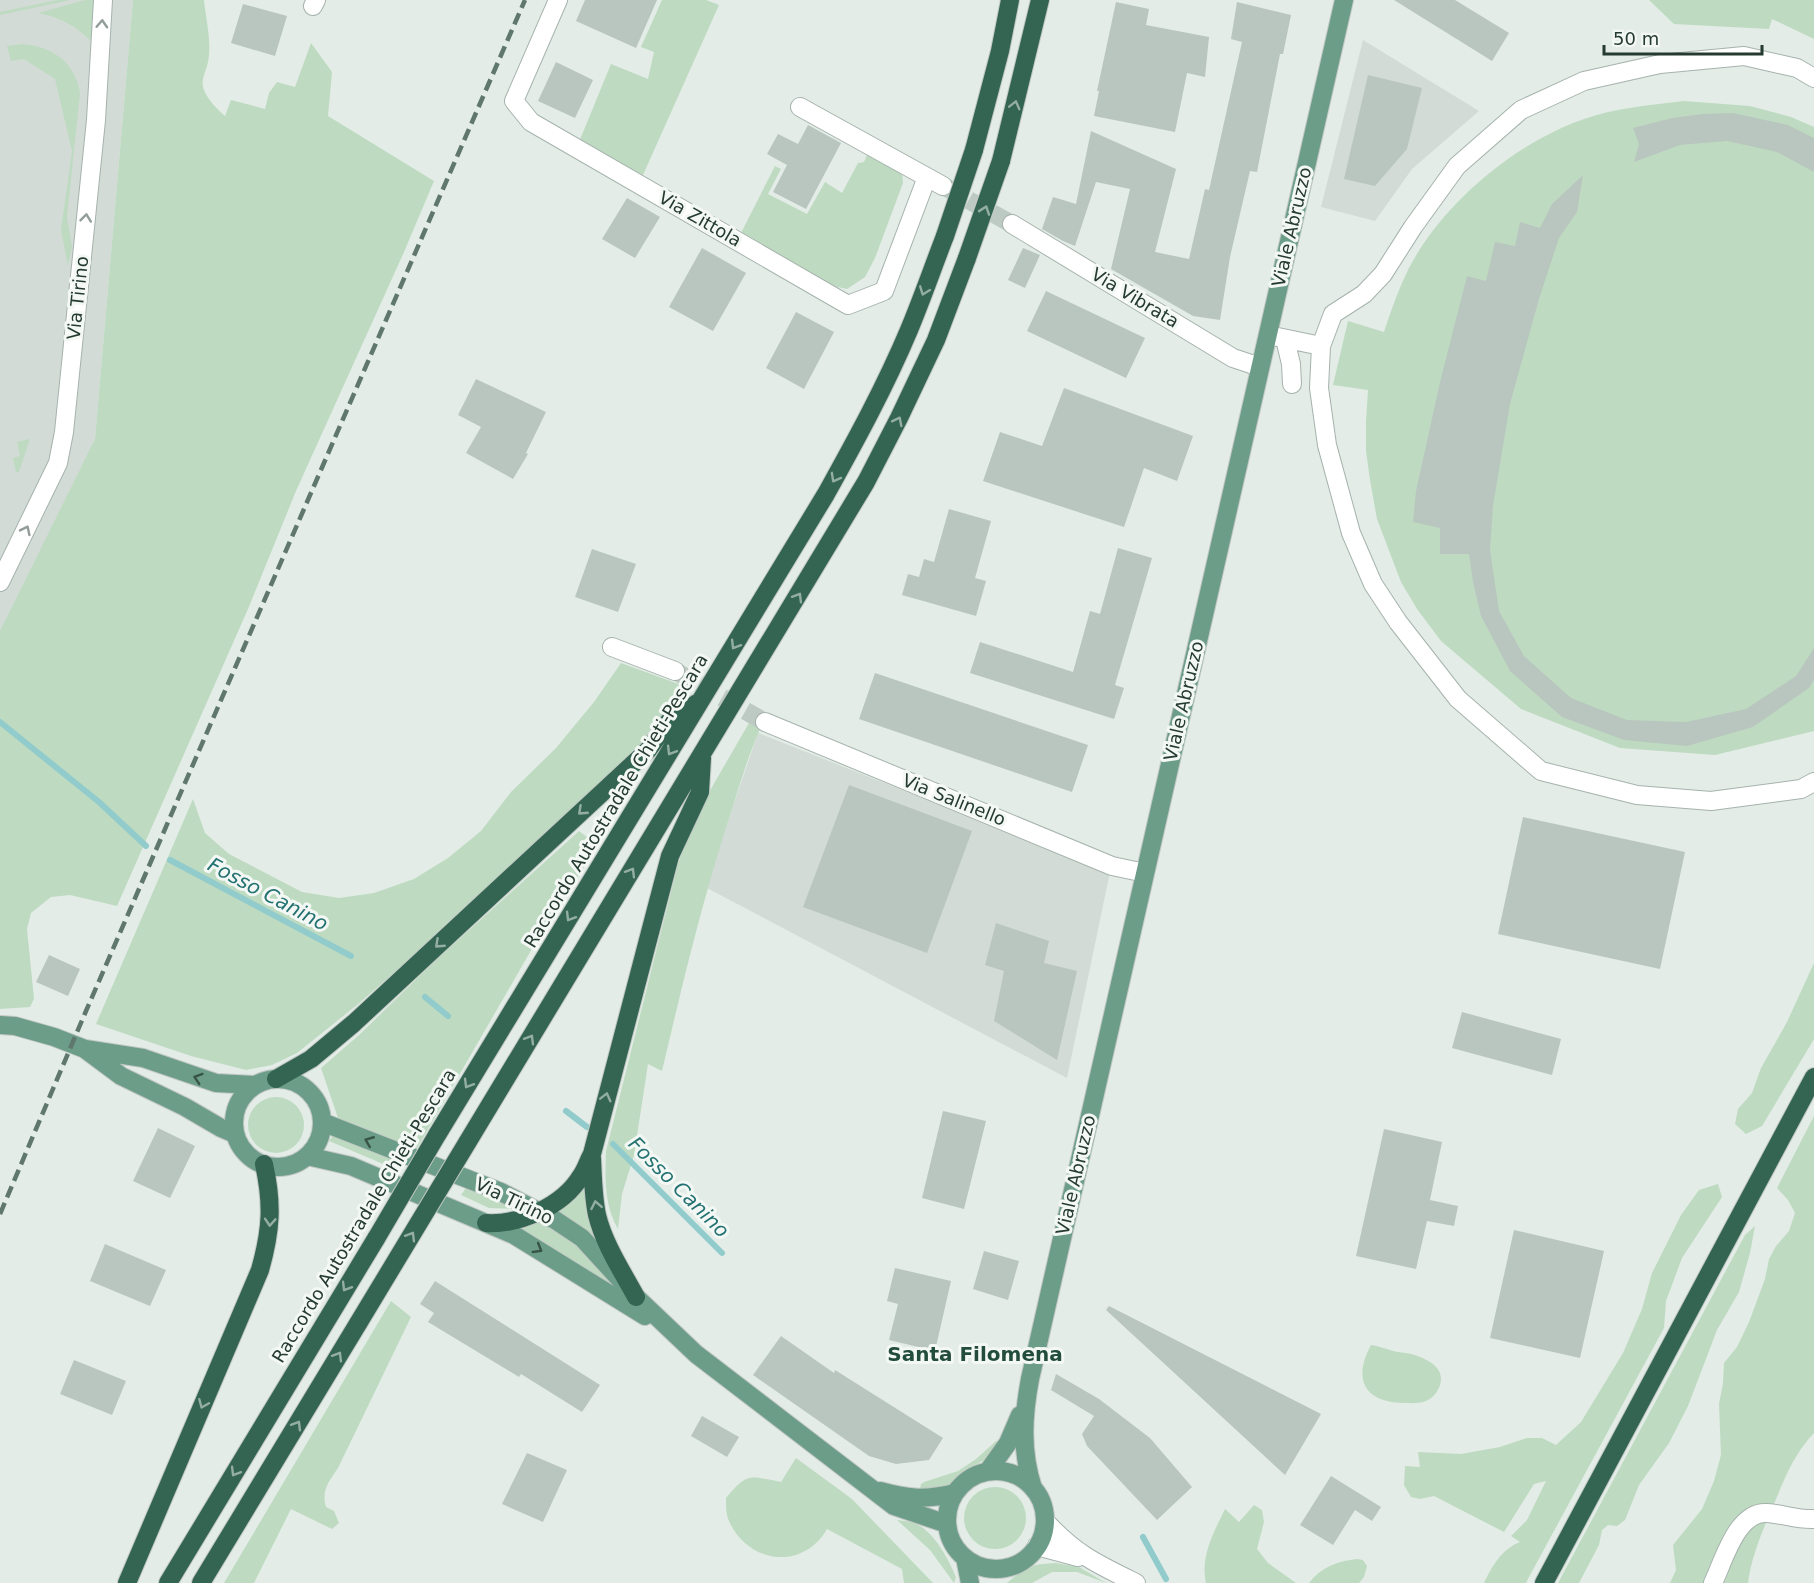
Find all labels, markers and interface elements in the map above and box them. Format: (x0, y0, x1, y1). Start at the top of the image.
scale bar (1604, 18, 1762, 56)
one-way arrow (95, 19, 108, 28)
text: 50 m (1613, 28, 1659, 49)
one-way arrow (1008, 100, 1021, 110)
street label: Viale Abruzzo (1268, 165, 1315, 289)
street label: Via Zittola (655, 186, 745, 251)
one-way arrow (977, 205, 990, 216)
one-way arrow (79, 213, 92, 222)
street label: Via Tirino (63, 255, 92, 341)
street label: Via Vibrata (1088, 263, 1183, 332)
one-way arrow (919, 285, 931, 296)
one-way arrow (891, 416, 902, 427)
one-way arrow (831, 472, 842, 482)
one-way arrow (18, 525, 30, 536)
one-way arrow (790, 593, 802, 603)
one-way arrow (730, 639, 742, 649)
street label: Viale Abruzzo (1160, 639, 1207, 763)
street label: Raccordo Autostradale Chieti-Pescara (519, 650, 712, 951)
one-way arrow (666, 745, 678, 755)
street label: Via Salinello (899, 769, 1009, 830)
one-way arrow (579, 804, 589, 815)
water label: Fosso Canino (204, 852, 332, 936)
one-way arrow (623, 868, 635, 878)
one-way arrow (565, 911, 577, 921)
one-way arrow (436, 937, 446, 948)
one-way arrow (522, 1035, 534, 1045)
street label: Raccordo Autostradale Chieti-Pescara (267, 1065, 460, 1366)
one-way arrow (193, 1073, 204, 1085)
one-way arrow (464, 1078, 476, 1088)
one-way arrow (599, 1092, 612, 1102)
street label: Viale Abruzzo (1052, 1113, 1099, 1237)
water label: Fosso Canino (624, 1132, 734, 1242)
one-way arrow (365, 1136, 376, 1148)
street label: Via Tirino (472, 1173, 557, 1228)
one-way arrow (590, 1201, 603, 1211)
one-way arrow (264, 1218, 277, 1227)
one-way arrow (404, 1232, 416, 1242)
one-way arrow (532, 1242, 542, 1254)
one-way arrow (342, 1281, 354, 1291)
district label: Santa Filomena (887, 1342, 1063, 1366)
one-way arrow (331, 1352, 343, 1362)
one-way arrow (198, 1398, 210, 1409)
one-way arrow (289, 1421, 301, 1431)
one-way arrow (230, 1466, 242, 1476)

